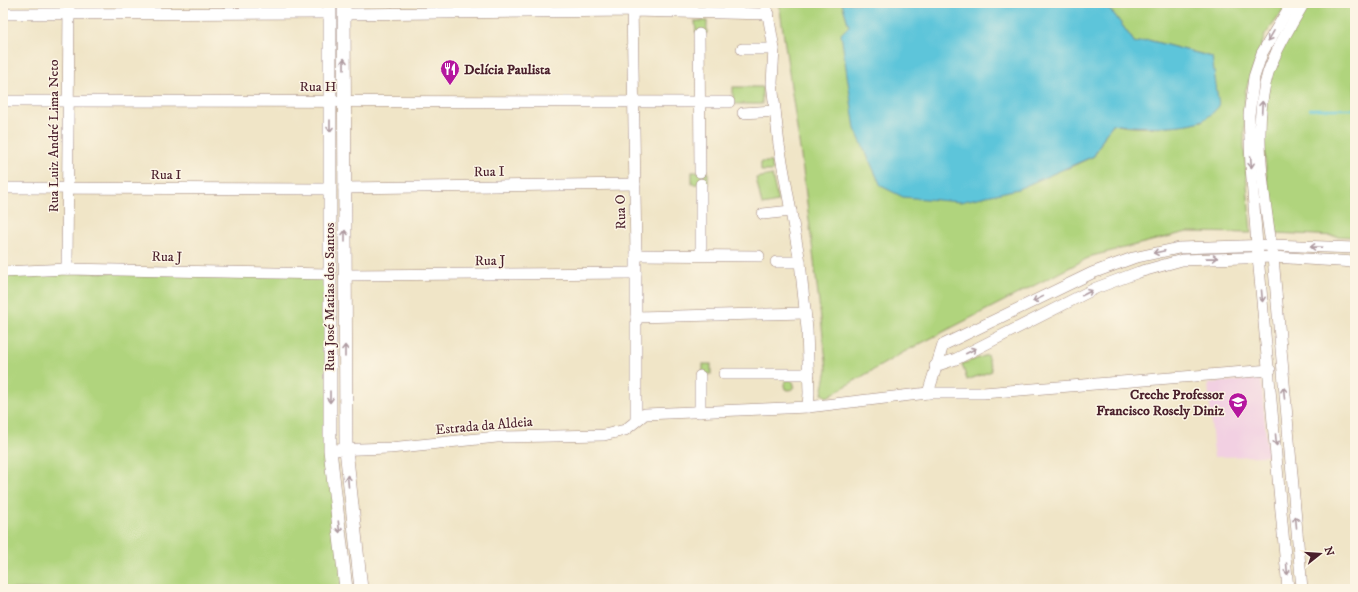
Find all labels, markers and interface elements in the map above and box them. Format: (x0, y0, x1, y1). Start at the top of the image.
one-way arrow (1267, 30, 1275, 42)
one-way arrow (340, 58, 348, 71)
restaurant icon: Delícia Paulista (439, 58, 461, 86)
street label: Rua Luiz André Lima Neto (45, 59, 63, 213)
place label: Delícia Paulista (464, 61, 551, 79)
street label: Rua H (300, 78, 337, 96)
one-way arrow (1259, 101, 1266, 114)
one-way arrow (326, 119, 334, 132)
one-way arrow (1247, 155, 1254, 168)
street label: Rua I (473, 163, 505, 181)
street label: Rua I (151, 166, 182, 184)
street label: Rua O (612, 194, 630, 230)
street label: Rua José Matias dos Santos (321, 222, 339, 372)
one-way arrow (341, 230, 349, 243)
one-way arrow (1310, 243, 1323, 251)
street label: Rua J (151, 248, 183, 266)
one-way arrow (1152, 249, 1165, 257)
street label: Rua J (475, 252, 506, 270)
one-way arrow (1205, 255, 1218, 262)
one-way arrow (1081, 288, 1093, 296)
one-way arrow (1259, 289, 1266, 302)
one-way arrow (1032, 296, 1044, 303)
one-way arrow (341, 345, 349, 358)
one-way arrow (965, 347, 977, 354)
place label: Creche Professor Francisco Rosely Diniz (1096, 386, 1225, 420)
one-way arrow (1281, 387, 1288, 400)
one-way arrow (326, 390, 334, 403)
school or university icon: Creche Professor Francisco Rosely Diniz (1227, 391, 1249, 419)
street label: Estrada da Aldeia (435, 413, 534, 439)
one-way arrow (1272, 433, 1279, 446)
one-way arrow (345, 475, 352, 488)
one-way arrow (1292, 516, 1300, 529)
one-way arrow (335, 520, 342, 533)
north arrow (1300, 534, 1340, 574)
text: N (1321, 545, 1337, 558)
one-way arrow (1283, 562, 1290, 575)

